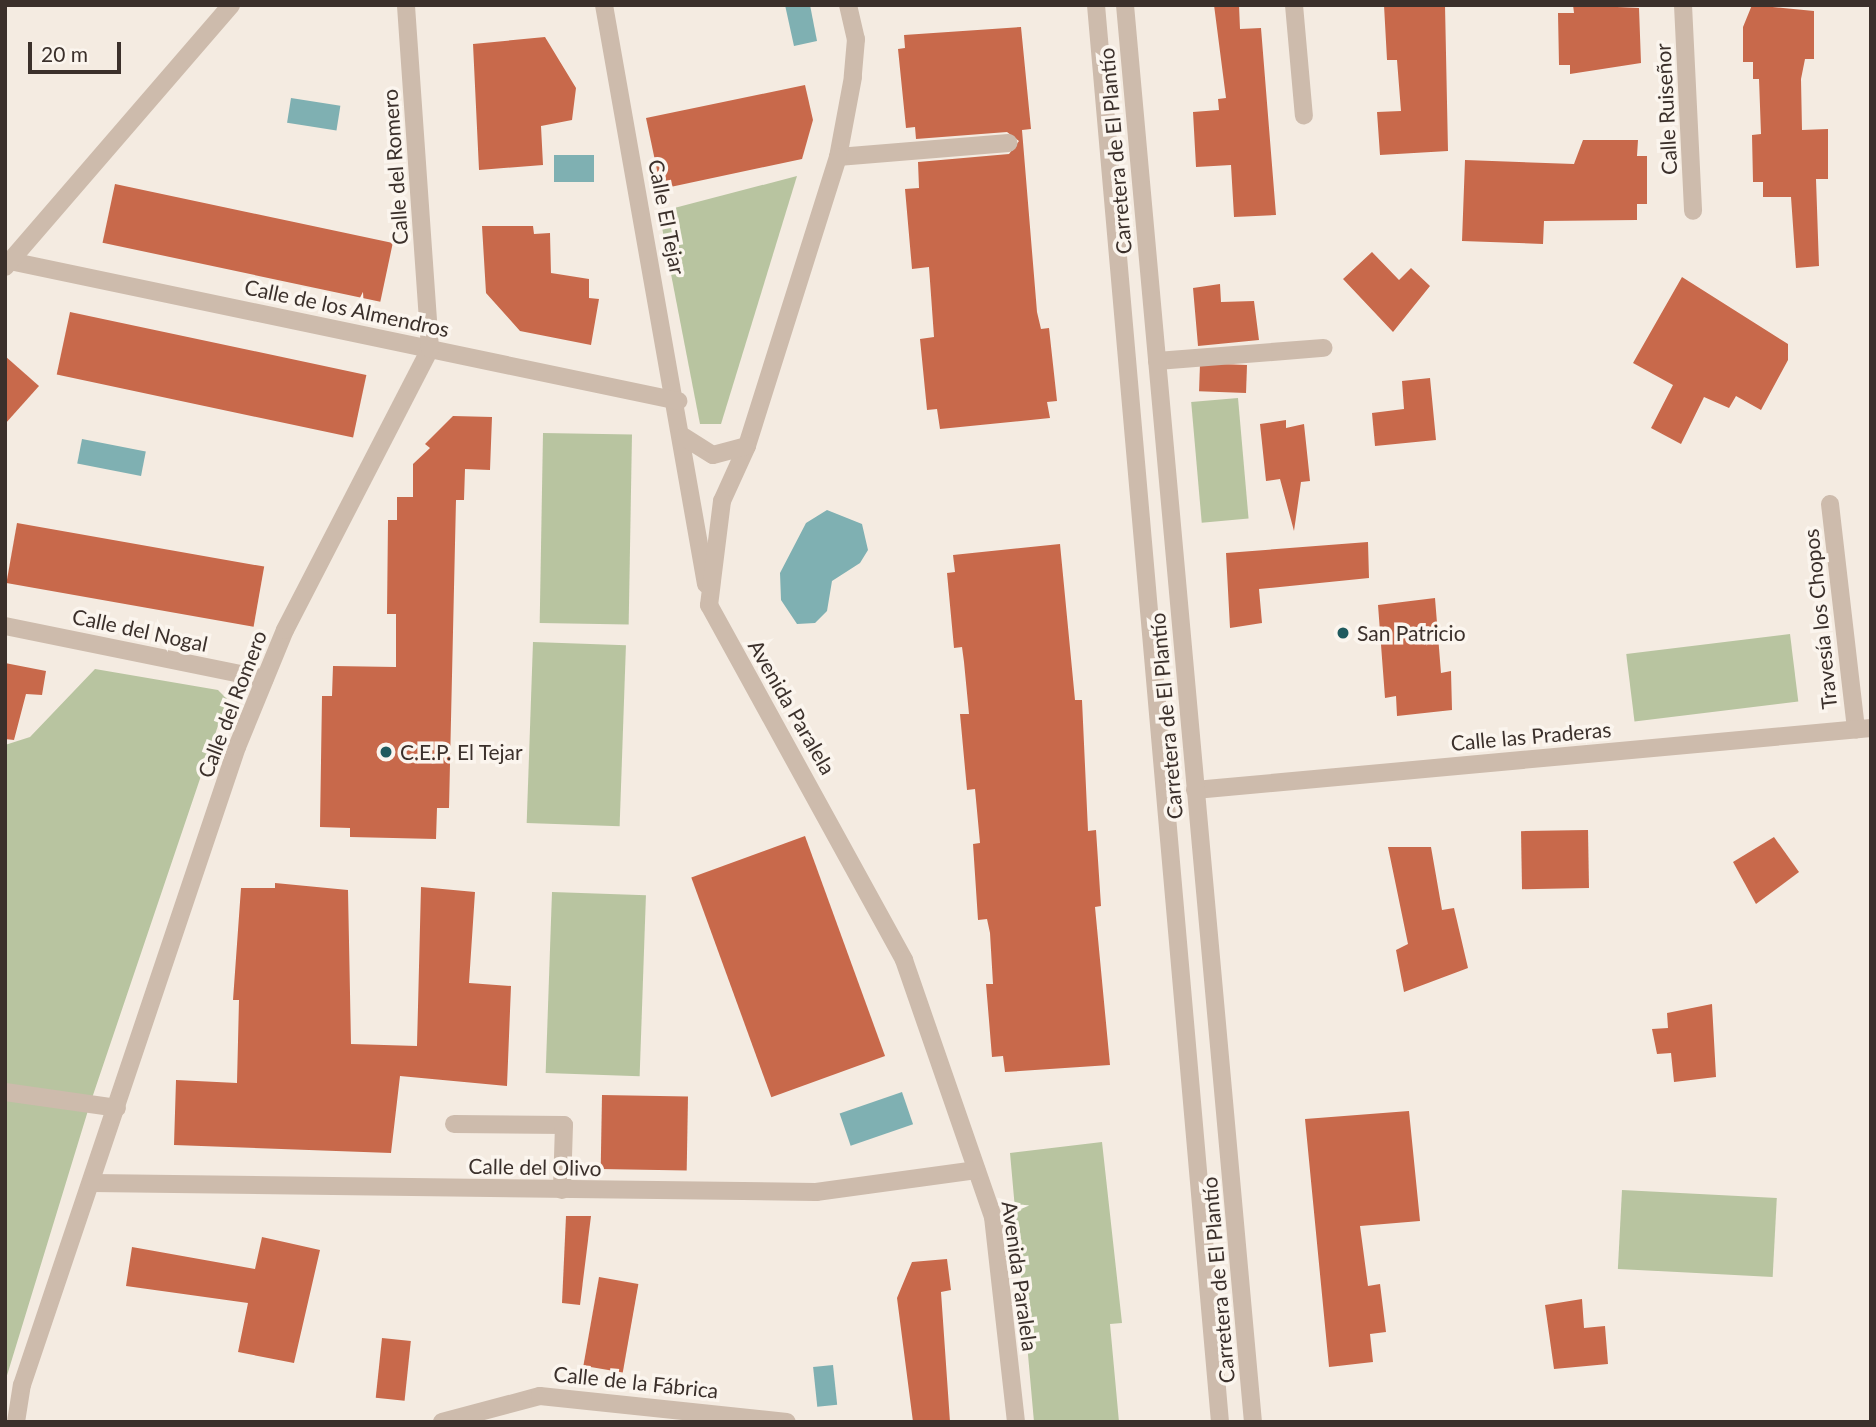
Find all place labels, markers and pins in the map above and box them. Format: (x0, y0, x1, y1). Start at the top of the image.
place label: San Patricio (1357, 620, 1466, 646)
marker: San Patricio (1335, 625, 1351, 641)
place label: C.E.P. El Tejar (400, 739, 523, 765)
marker: C.E.P. El Tejar (378, 744, 394, 760)

